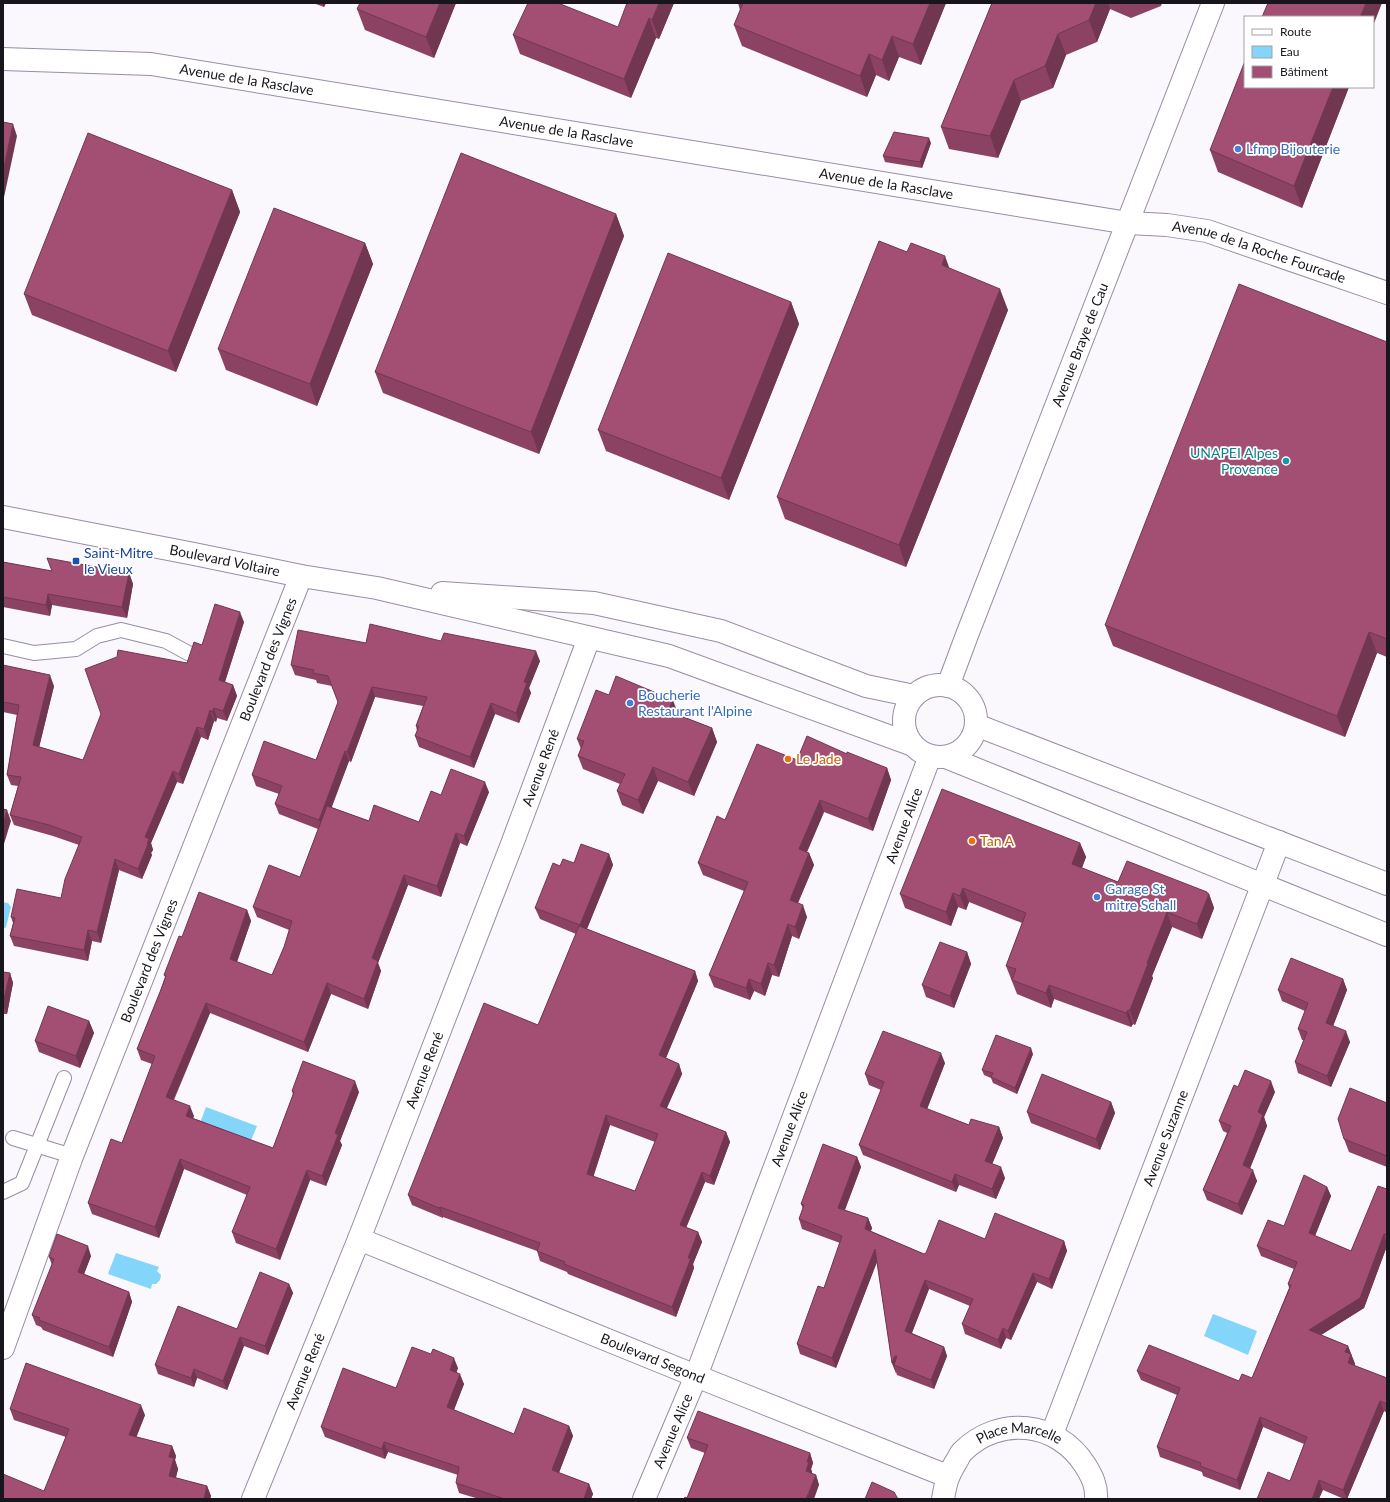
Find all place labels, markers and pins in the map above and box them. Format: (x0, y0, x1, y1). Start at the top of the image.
place label: Lfmp Bijouterie (1246, 140, 1340, 157)
marker: Lfmp Bijouterie (1233, 144, 1243, 154)
place label: UNAPEI Alpes Provence (1190, 444, 1278, 477)
marker: UNAPEI Alpes Provence (1281, 456, 1291, 466)
place label: Saint-Mitre le Vieux (84, 544, 153, 577)
marker: Saint-Mitre le Vieux (71, 556, 81, 566)
place label: Boucherie Restaurant l'Alpine (638, 686, 752, 719)
marker: Boucherie Restaurant l'Alpine (625, 698, 635, 708)
place label: Le Jade (796, 750, 841, 767)
marker: Le Jade (783, 754, 793, 764)
place label: Tan A (980, 832, 1015, 849)
marker: Tan A (967, 836, 977, 846)
place label: Garage St mitre Schall (1105, 880, 1176, 913)
marker: Garage St mitre Schall (1092, 892, 1102, 902)

